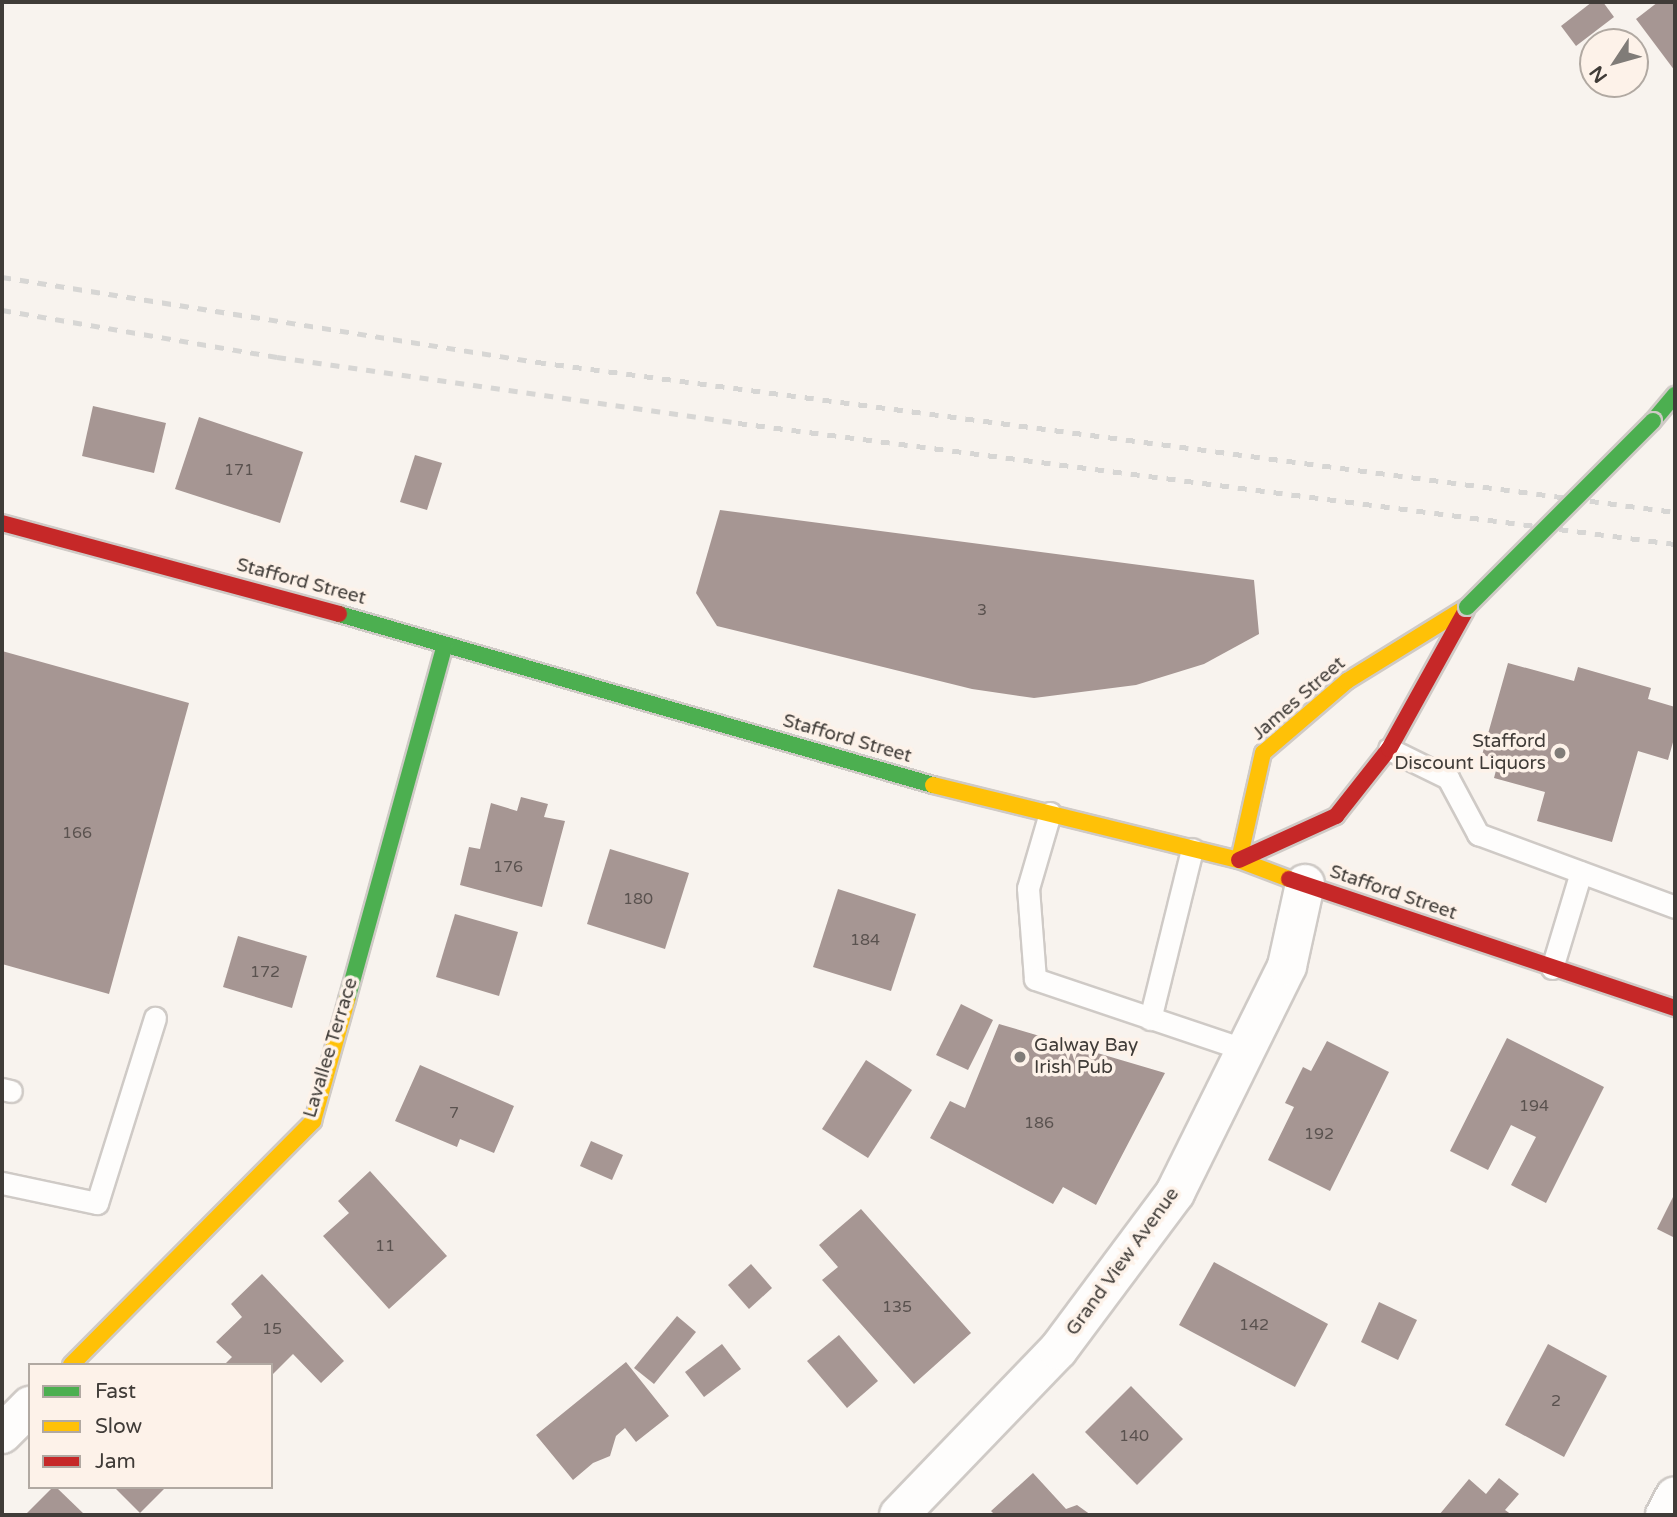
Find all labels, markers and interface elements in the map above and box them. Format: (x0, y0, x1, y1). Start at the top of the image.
north arrow (1579, 28, 1649, 98)
text: N (1585, 62, 1612, 87)
house number: 171 (224, 460, 254, 480)
street label: Stafford Street (234, 554, 368, 610)
house number: 3 (977, 600, 987, 620)
street label: James Street (1248, 652, 1350, 746)
street label: Stafford Street (780, 710, 914, 768)
place label: Stafford Discount Liquors (1394, 731, 1546, 775)
marker: Stafford Discount Liquors (1552, 745, 1568, 761)
house number: 166 (62, 823, 92, 843)
house number: 176 (493, 857, 523, 877)
street label: Stafford Street (1326, 861, 1460, 925)
house number: 180 (623, 889, 653, 909)
house number: 184 (850, 930, 880, 950)
house number: 172 (250, 962, 280, 982)
street label: Lavallee Terrace (299, 975, 363, 1121)
place label: Galway Bay Irish Pub (1034, 1035, 1138, 1079)
marker: Galway Bay Irish Pub (1012, 1049, 1028, 1065)
house number: 194 (1519, 1096, 1549, 1116)
house number: 7 (449, 1103, 459, 1123)
house number: 186 (1024, 1113, 1054, 1133)
house number: 192 (1304, 1124, 1334, 1144)
street label: Grand View Avenue (1062, 1184, 1184, 1340)
house number: 11 (375, 1236, 395, 1256)
house number: 135 (882, 1297, 912, 1317)
house number: 142 (1239, 1315, 1269, 1335)
house number: 15 (262, 1319, 282, 1339)
legend (28, 1363, 273, 1489)
text: Fast (95, 1379, 136, 1404)
house number: 2 (1551, 1391, 1561, 1411)
text: Slow (95, 1414, 142, 1439)
house number: 140 (1119, 1426, 1149, 1446)
text: Jam (95, 1449, 136, 1474)

